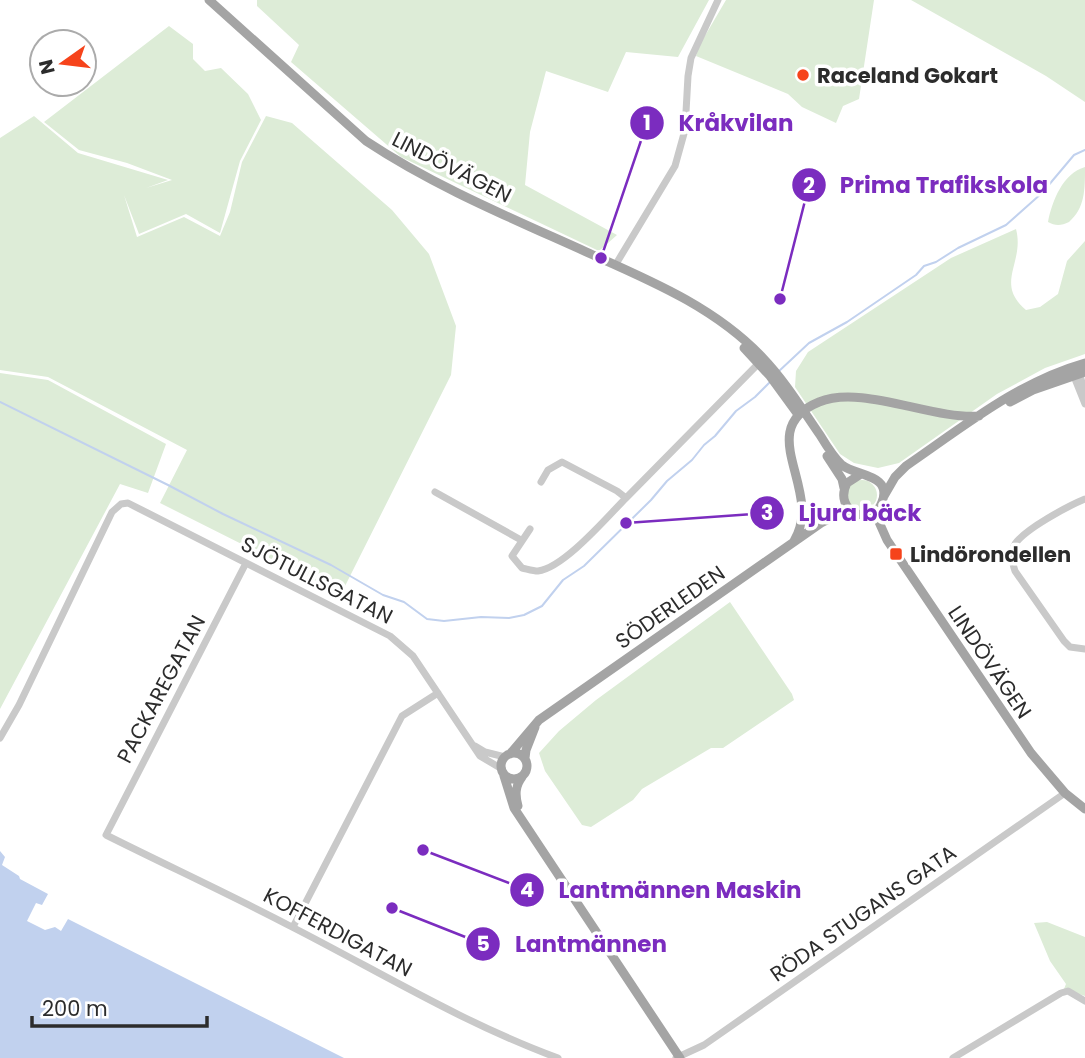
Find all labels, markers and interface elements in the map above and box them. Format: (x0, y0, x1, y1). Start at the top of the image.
north arrow (28, 28, 98, 98)
text: N (32, 57, 62, 77)
place label: Raceland Gokart (817, 61, 998, 90)
marker: Raceland Gokart (795, 67, 811, 83)
callout: Kråkvilan (630, 101, 808, 145)
text: Kråkvilan (679, 107, 793, 139)
text: 1 (643, 108, 651, 137)
street label: LINDÖVÄGEN (387, 124, 517, 210)
callout: Prima Trafikskola (791, 163, 1062, 207)
text: Prima Trafikskola (840, 169, 1048, 201)
text: 2 (803, 171, 815, 200)
callout: Ljura bäck (750, 491, 936, 535)
text: Ljura bäck (799, 497, 922, 529)
text: 3 (761, 498, 773, 527)
street label: SJÖTULLSGATAN (236, 529, 398, 631)
place label: Lindörondellen (910, 540, 1071, 569)
marker: Lindörondellen (888, 546, 904, 562)
street label: SÖDERLEDEN (609, 559, 731, 655)
street label: LINDÖVÄGEN (941, 600, 1039, 724)
street label: PACKAREGATAN (110, 610, 212, 768)
street label: RÖDA STUGANS GATA (764, 838, 962, 988)
callout: Lantmännen Maskin (509, 868, 815, 912)
text: Lantmännen Maskin (558, 874, 802, 906)
text: 4 (520, 875, 534, 904)
street label: KOFFERDIGATAN (259, 881, 417, 983)
callout: Lantmännen (465, 922, 681, 966)
text: Lantmännen (515, 928, 667, 960)
text: 5 (476, 929, 490, 958)
scale bar (32, 984, 206, 1028)
text: 200 m (42, 994, 108, 1023)

